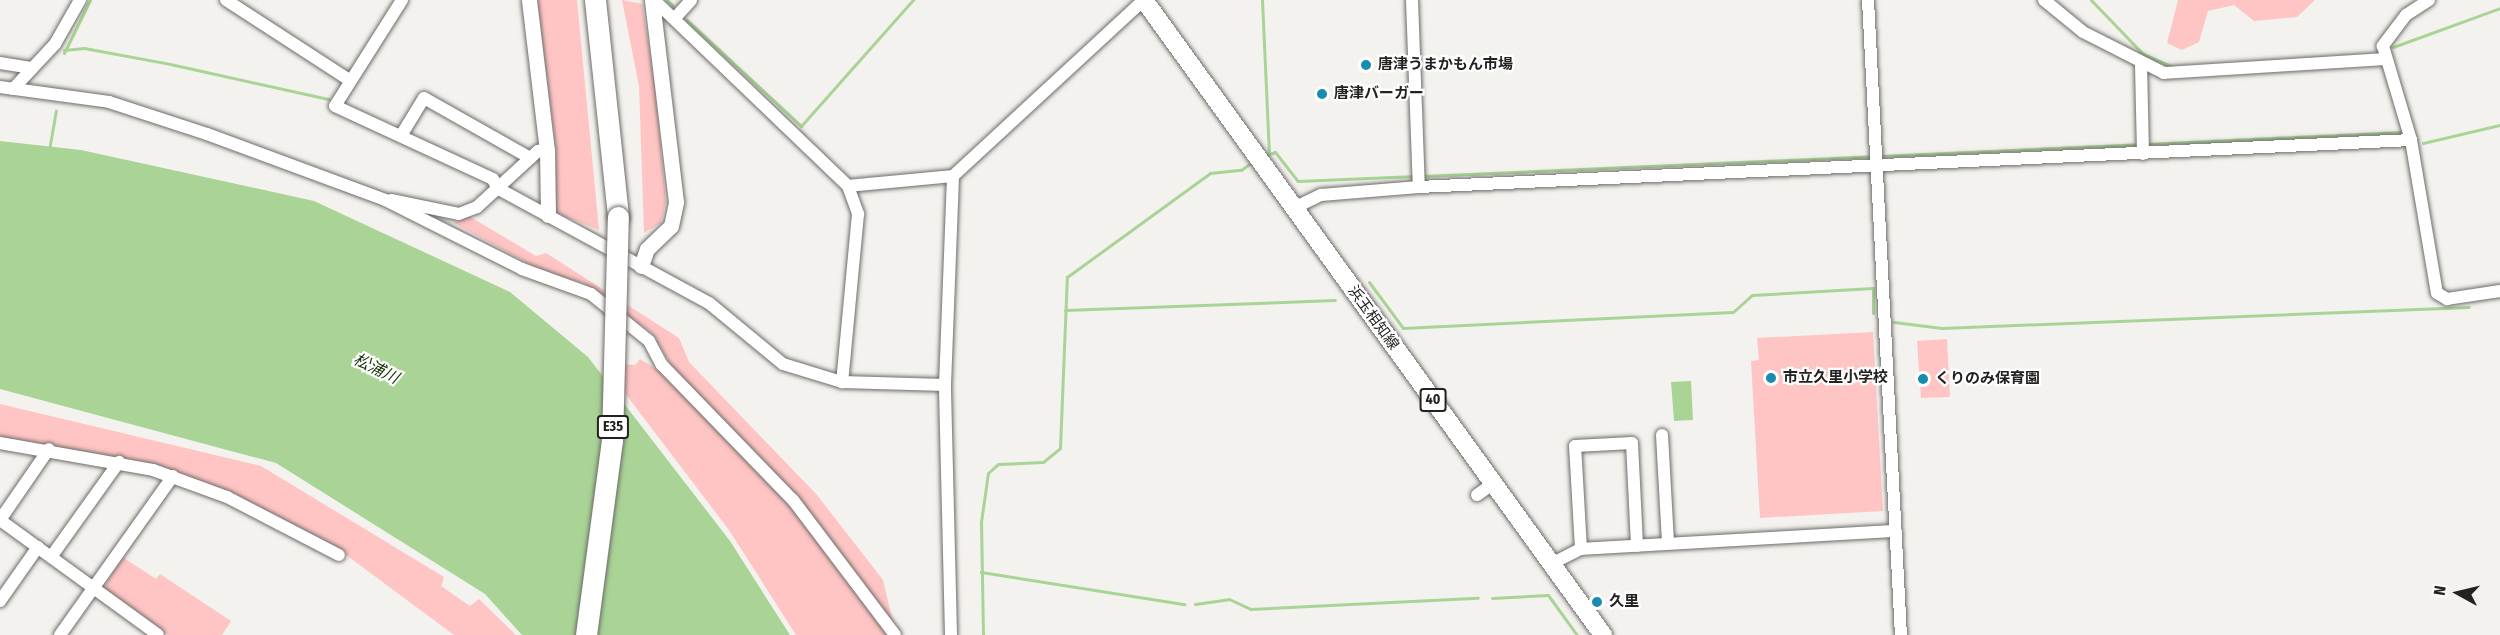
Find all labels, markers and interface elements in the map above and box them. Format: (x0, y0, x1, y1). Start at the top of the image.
place label: 唐津うまかもん市場 (1378, 56, 1513, 74)
marker: 唐津うまかもん市場 (1359, 58, 1373, 72)
place label: 唐津バーガー (1334, 85, 1424, 103)
marker: 唐津バーガー (1315, 87, 1329, 101)
street label: 浜玉相知線 (1344, 282, 1402, 354)
water label: 松浦川 (350, 350, 402, 388)
place label: 市立久里小学校 (1783, 369, 1888, 387)
place label: くりのみ保育園 (1935, 370, 2040, 388)
marker: 市立久里小学校 (1764, 371, 1778, 385)
marker: くりのみ保育園 (1916, 372, 1930, 386)
road number: 40 (1420, 389, 1446, 411)
road number: E35 (596, 416, 630, 438)
north arrow (2428, 563, 2488, 623)
text: N (2430, 584, 2450, 596)
place label: 久里 (1609, 593, 1639, 611)
marker: 久里 (1590, 595, 1604, 609)

